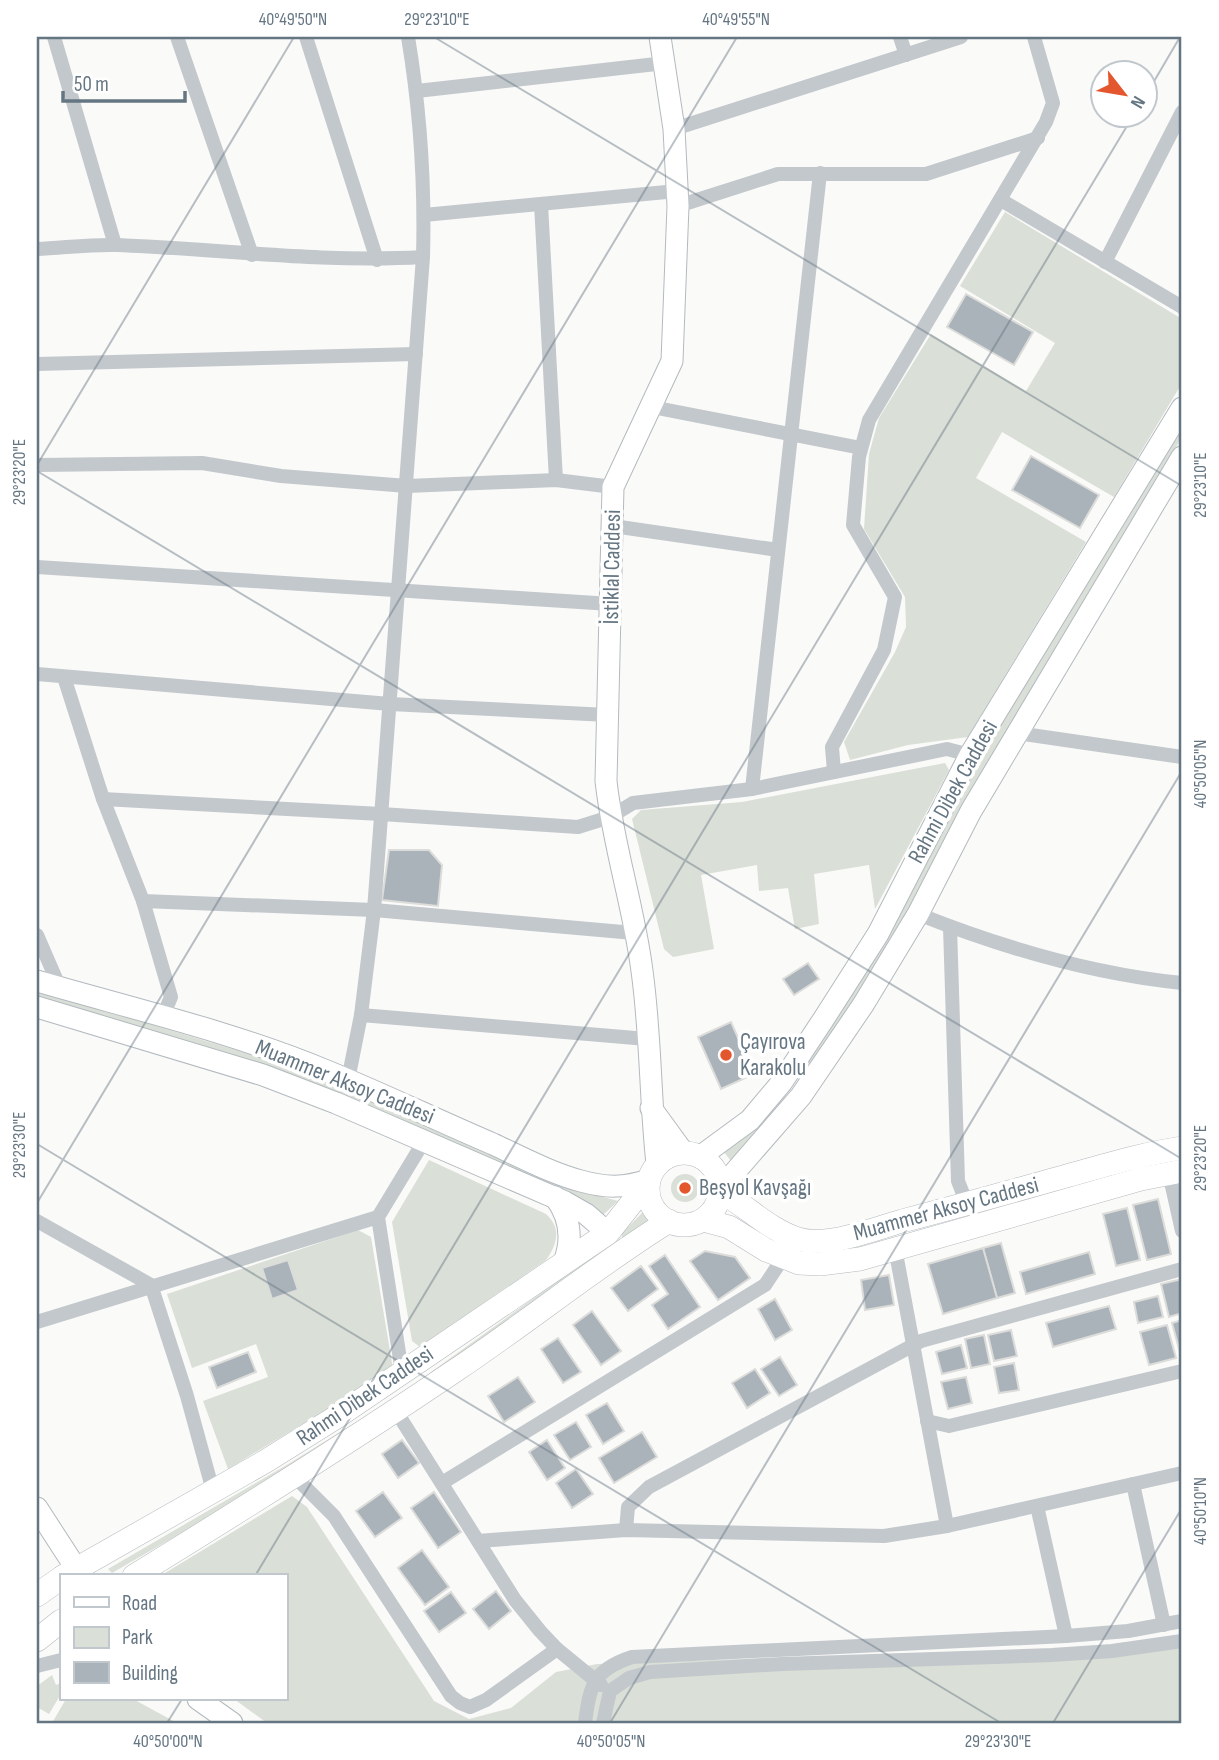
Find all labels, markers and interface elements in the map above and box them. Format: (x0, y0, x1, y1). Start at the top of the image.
text: 40°49'50"N (259, 9, 327, 30)
text: 29°23'10"E (404, 9, 470, 30)
text: 40°49'55"N (702, 9, 770, 30)
scale bar (63, 60, 186, 104)
north arrow (1090, 60, 1160, 130)
text: 50 m (74, 72, 109, 97)
text: N (1125, 92, 1150, 112)
text: 29°23'20"E (9, 439, 30, 505)
text: 29°23'10"E (1190, 452, 1211, 518)
street label: İstiklal Caddesi (597, 509, 627, 625)
street label: Rahmi Dibek Caddesi (902, 716, 1004, 868)
text: 40°50'05"N (1190, 740, 1211, 808)
place label: Çayırova Karakolu (740, 1028, 806, 1082)
street label: Muammer Aksoy Caddesi (251, 1033, 439, 1131)
marker: Çayırova Karakolu (718, 1047, 734, 1063)
text: 29°23'30"E (9, 1112, 30, 1178)
text: 29°23'20"E (1190, 1125, 1211, 1191)
street label: Muammer Aksoy Caddesi (850, 1171, 1042, 1247)
place label: Beşyol Kavşağı (699, 1174, 811, 1202)
marker: Beşyol Kavşağı (677, 1180, 693, 1196)
street label: Rahmi Dibek Caddesi (291, 1340, 439, 1452)
text: 40°50'10"N (1190, 1477, 1211, 1545)
legend (60, 1574, 287, 1700)
text: Road (122, 1591, 157, 1616)
text: Park (122, 1625, 153, 1650)
text: Building (122, 1661, 178, 1686)
text: 40°50'00"N (133, 1731, 203, 1752)
text: 40°50'05"N (577, 1731, 645, 1752)
text: 29°23'30"E (965, 1731, 1031, 1752)

